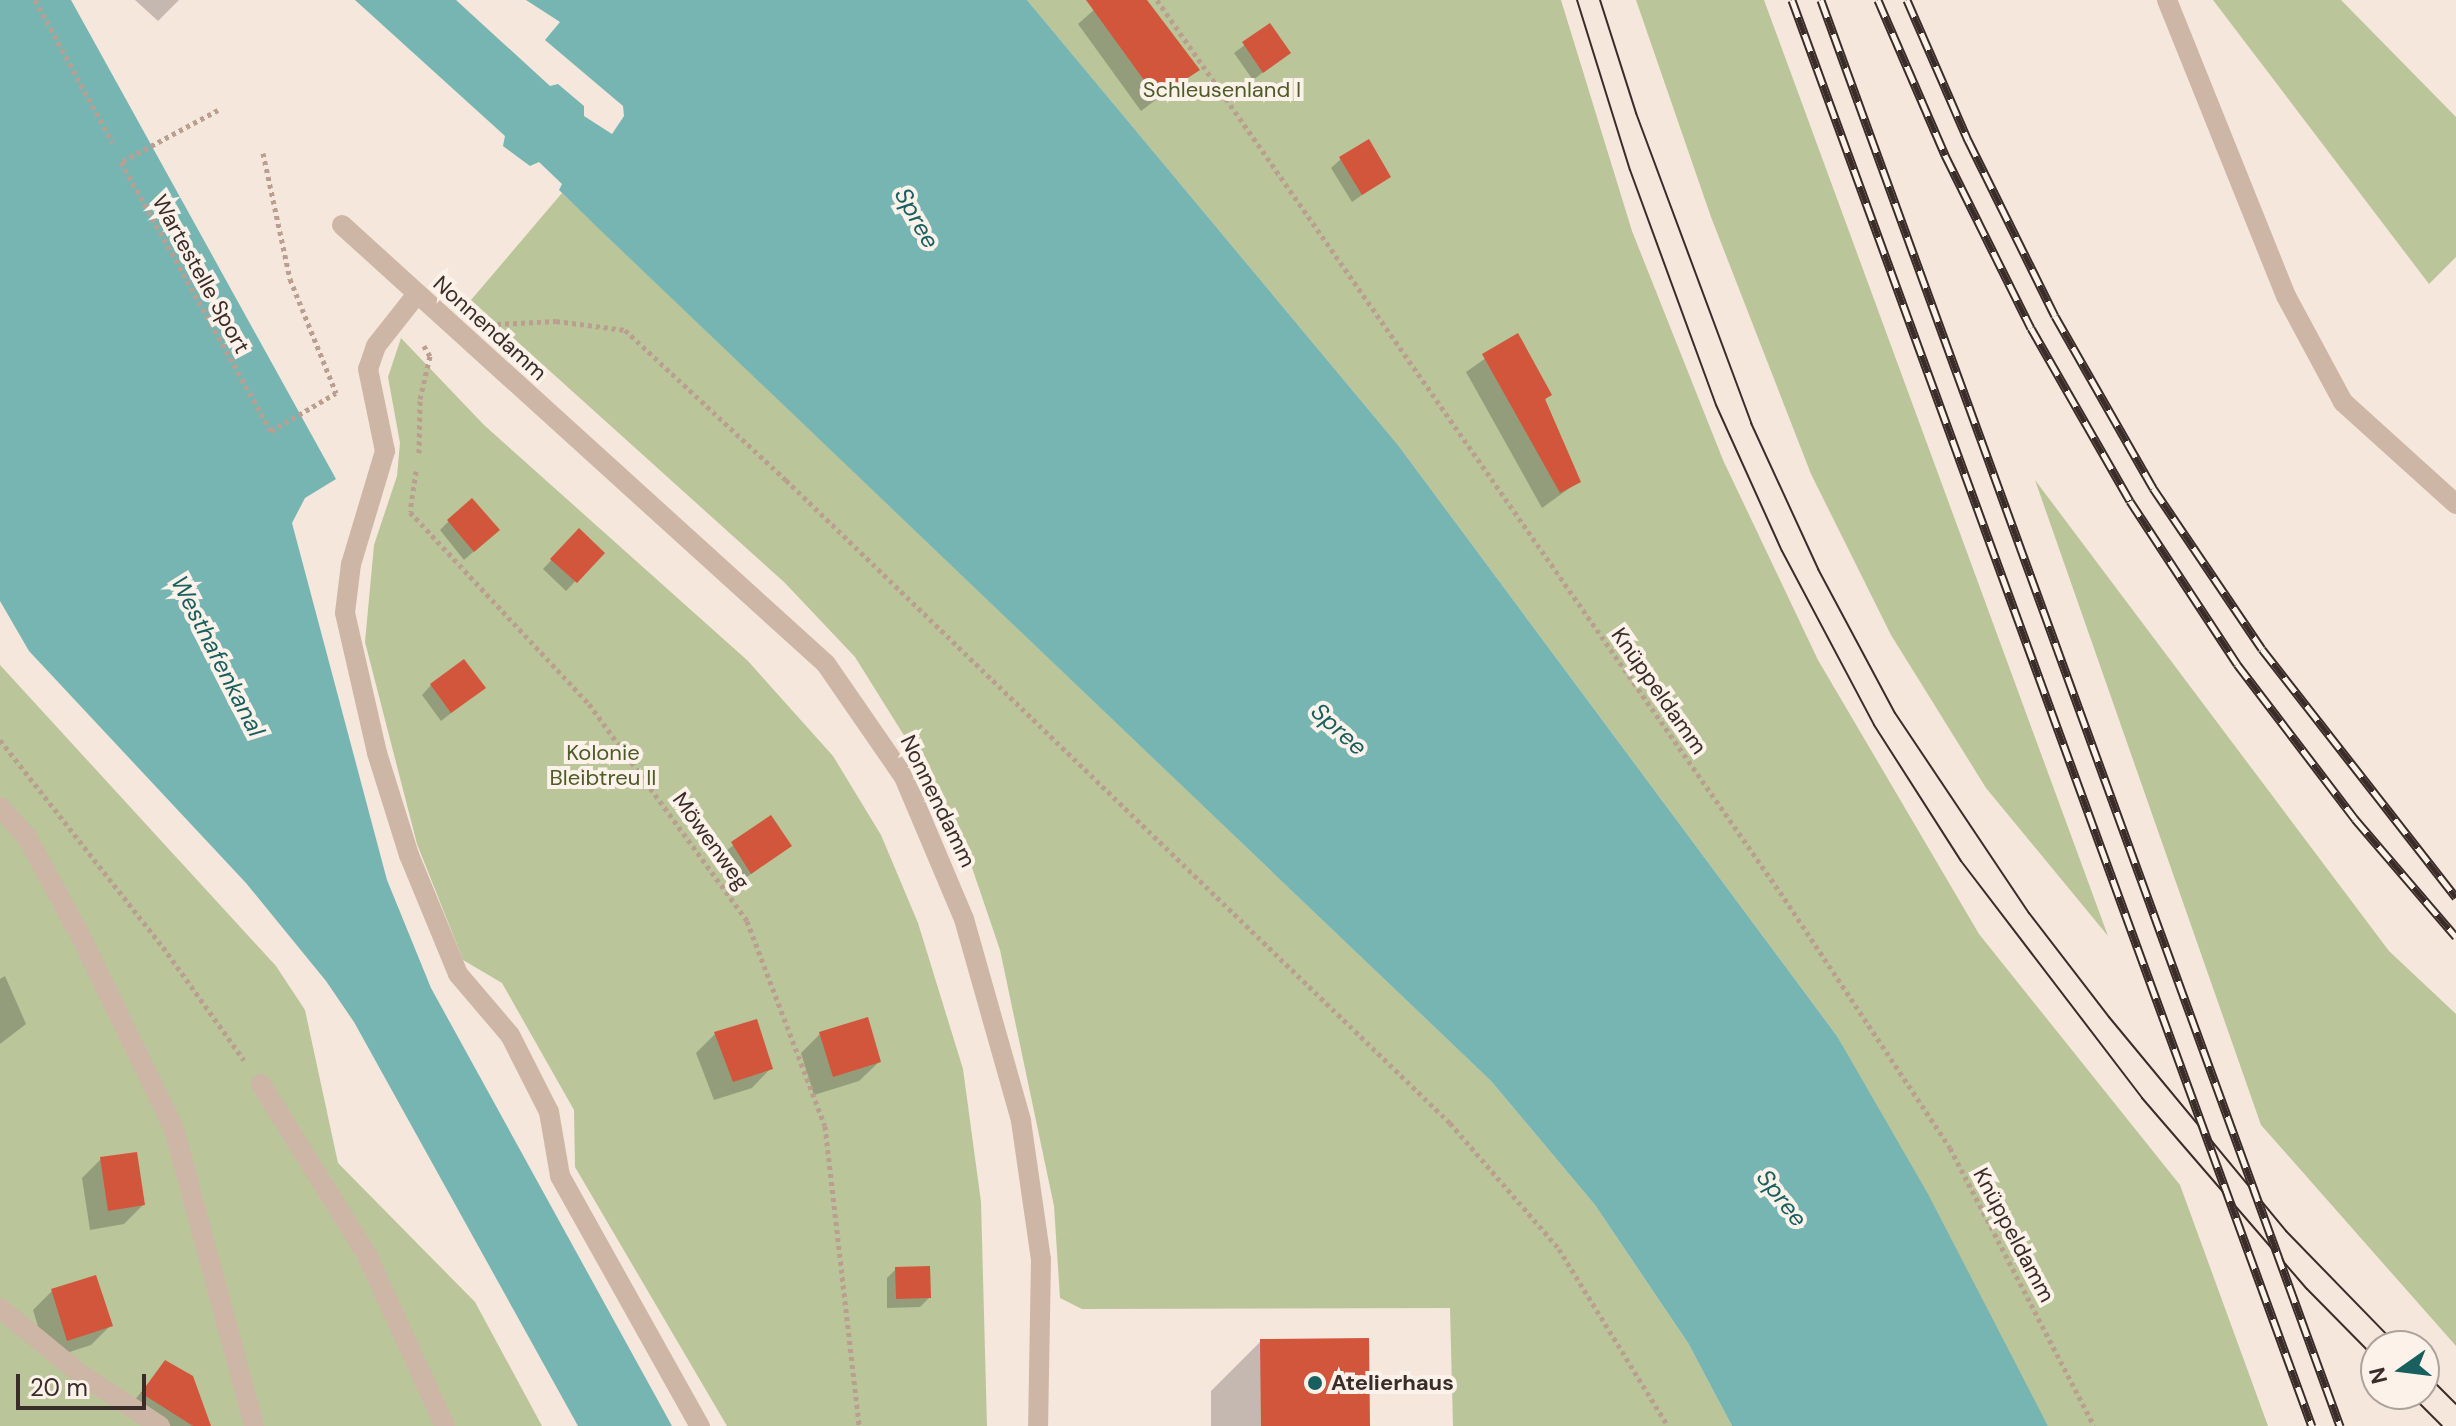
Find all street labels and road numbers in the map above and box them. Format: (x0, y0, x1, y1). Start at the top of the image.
street label: Wartestelle Sport (147, 190, 255, 358)
street label: Nonnendamm (428, 270, 552, 386)
street label: Knüppeldamm (1606, 623, 1712, 759)
street label: Nonnendamm (895, 731, 981, 871)
street label: Möwenweg (667, 787, 755, 895)
street label: Knüppeldamm (1968, 1163, 2060, 1307)

